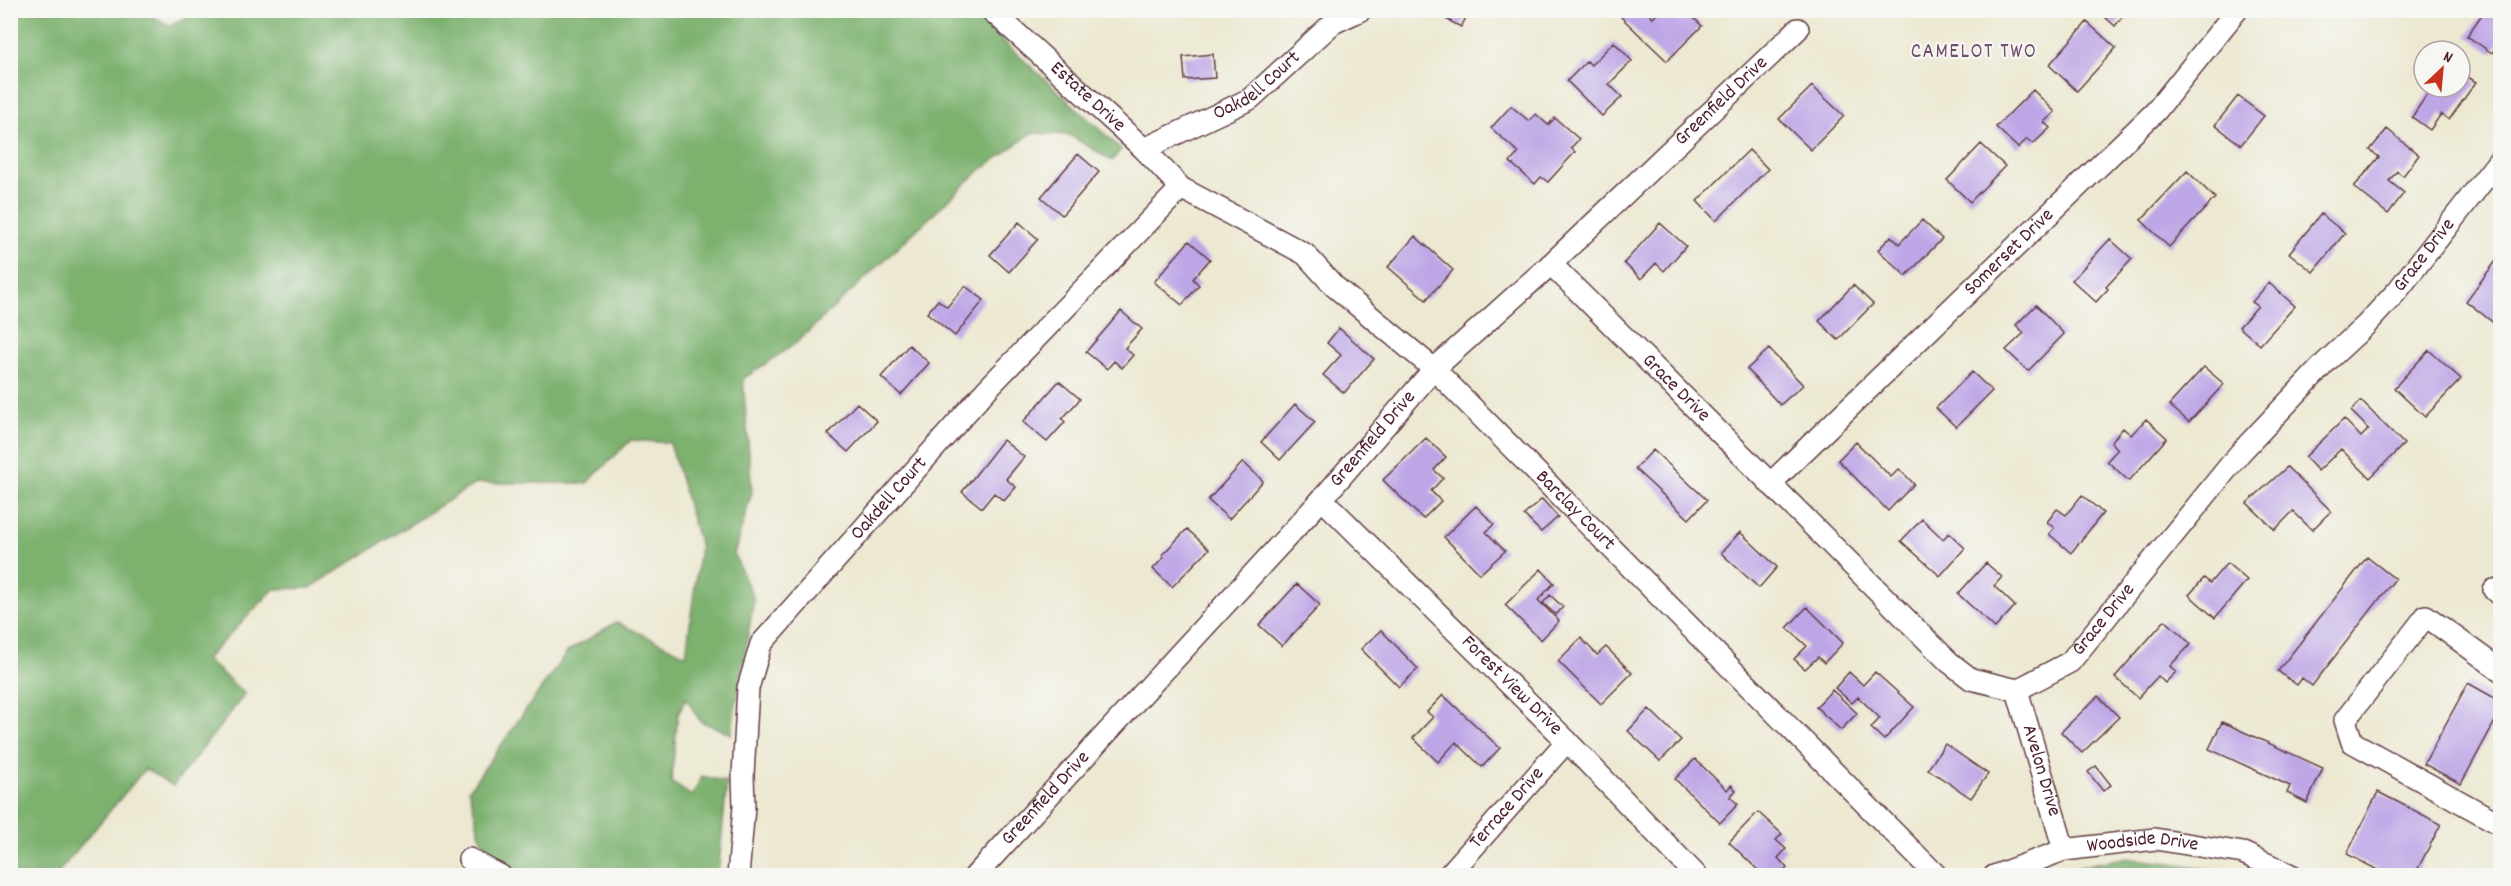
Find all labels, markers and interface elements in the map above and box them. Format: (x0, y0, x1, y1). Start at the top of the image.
district label: CAMELOT TWO (1911, 38, 2037, 68)
north arrow (2412, 39, 2472, 99)
street label: Oakdell Court (1209, 45, 1307, 128)
text: N (2439, 46, 2456, 70)
street label: Greenfield Drive (1669, 50, 1775, 153)
street label: Estate Drive (1043, 56, 1131, 139)
street label: Somerset Drive (1958, 202, 2061, 303)
street label: Grace Drive (2387, 213, 2463, 299)
street label: Grace Drive (1635, 348, 1716, 429)
street label: Greenfield Drive (1324, 385, 1423, 494)
street label: Oakdell Court (845, 451, 934, 547)
street label: Barclay Court (1528, 464, 1621, 557)
street label: Grace Drive (2066, 577, 2143, 663)
street label: Forest View Drive (1454, 629, 1568, 743)
street label: Avelon Drive (2014, 721, 2067, 820)
street label: Greenfield Drive (995, 745, 1097, 852)
street label: Terrace Drive (1464, 761, 1552, 856)
street label: Woodside Drive (2085, 825, 2201, 861)

